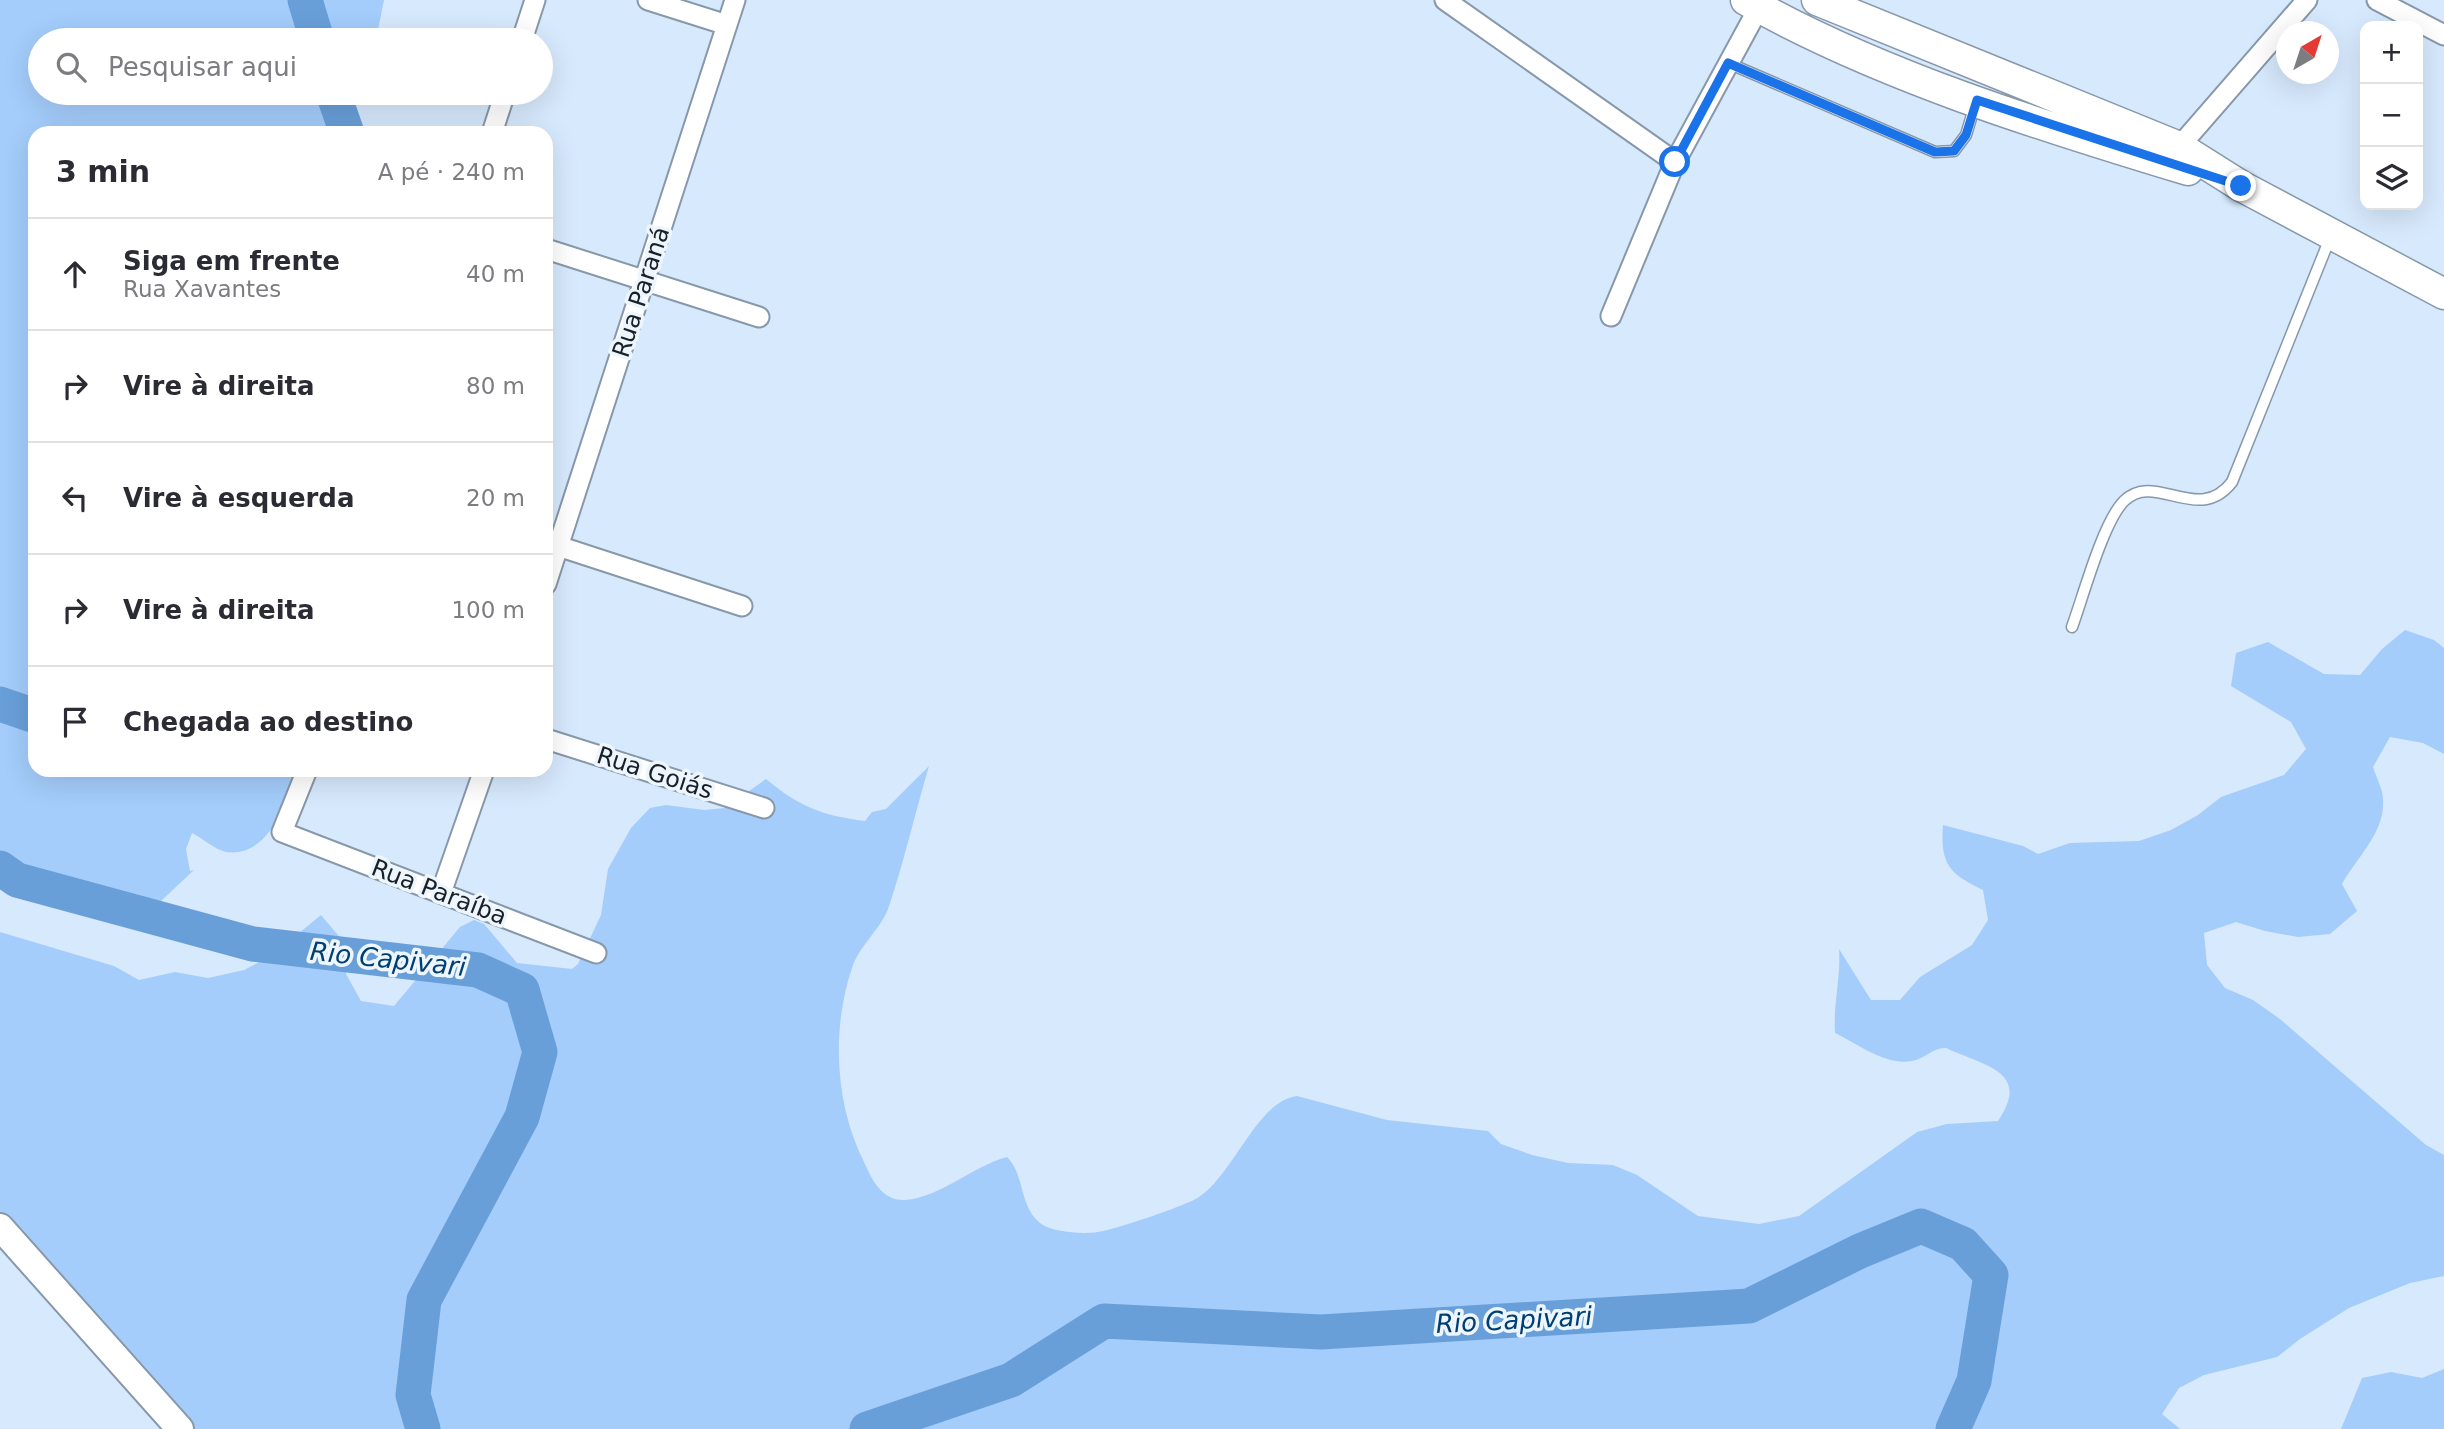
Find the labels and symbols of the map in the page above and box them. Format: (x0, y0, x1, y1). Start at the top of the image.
north arrow (2276, 21, 2339, 84)
route start (1659, 146, 1690, 177)
route end (2225, 170, 2256, 201)
street label: Rua Paraná (607, 223, 675, 361)
street label: Rua Goiás (593, 741, 717, 805)
street label: Rua Paraíba (367, 853, 511, 931)
water label: Rio Capivari (309, 936, 468, 982)
water label: Rio Capivari (1435, 1301, 1594, 1339)

